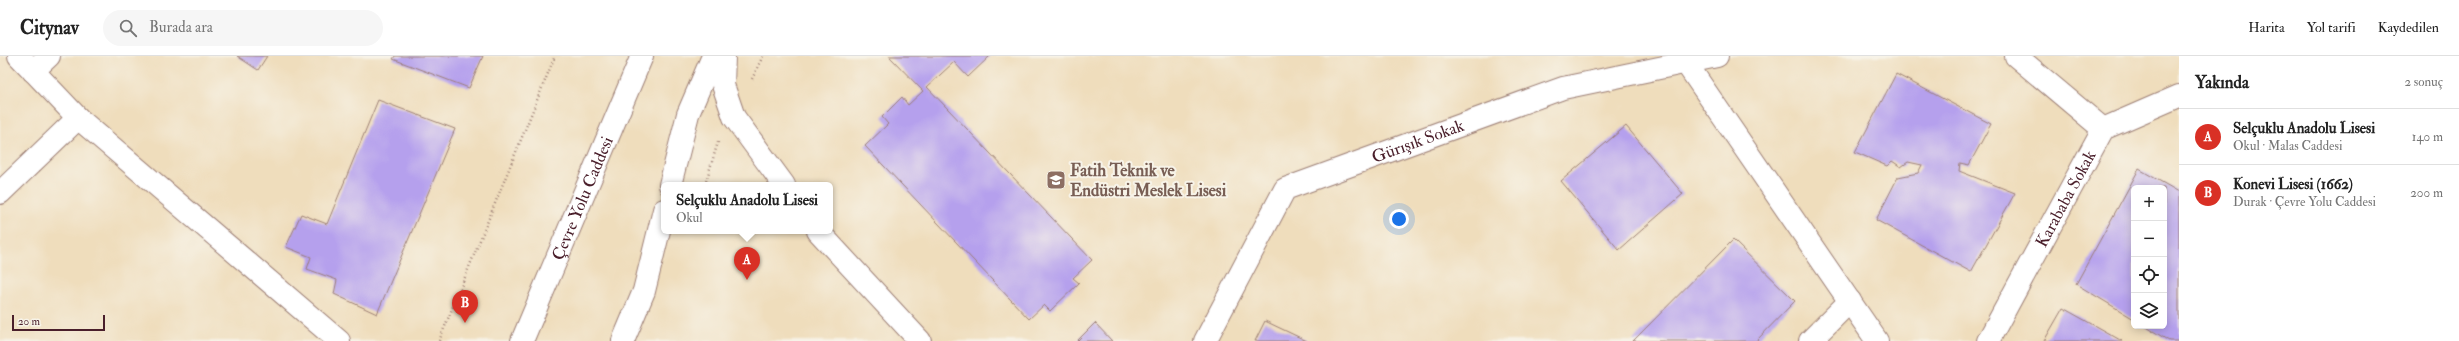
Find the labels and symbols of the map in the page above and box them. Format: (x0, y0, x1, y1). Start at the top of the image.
street label: Gürışık Sokak (1369, 115, 1467, 168)
street label: Çevre Yolu Caddesi (547, 133, 618, 263)
street label: Karababa Sokak (2031, 147, 2100, 251)
place label: Fatih Teknik ve Endüstri Meslek Lisesi (1070, 160, 1227, 201)
school or university icon: Fatih Teknik ve Endüstri Meslek Lisesi (1045, 169, 1067, 191)
your location (1389, 209, 1409, 229)
pin: A (734, 247, 760, 280)
pin: B (452, 290, 478, 323)
scale bar (12, 313, 105, 332)

